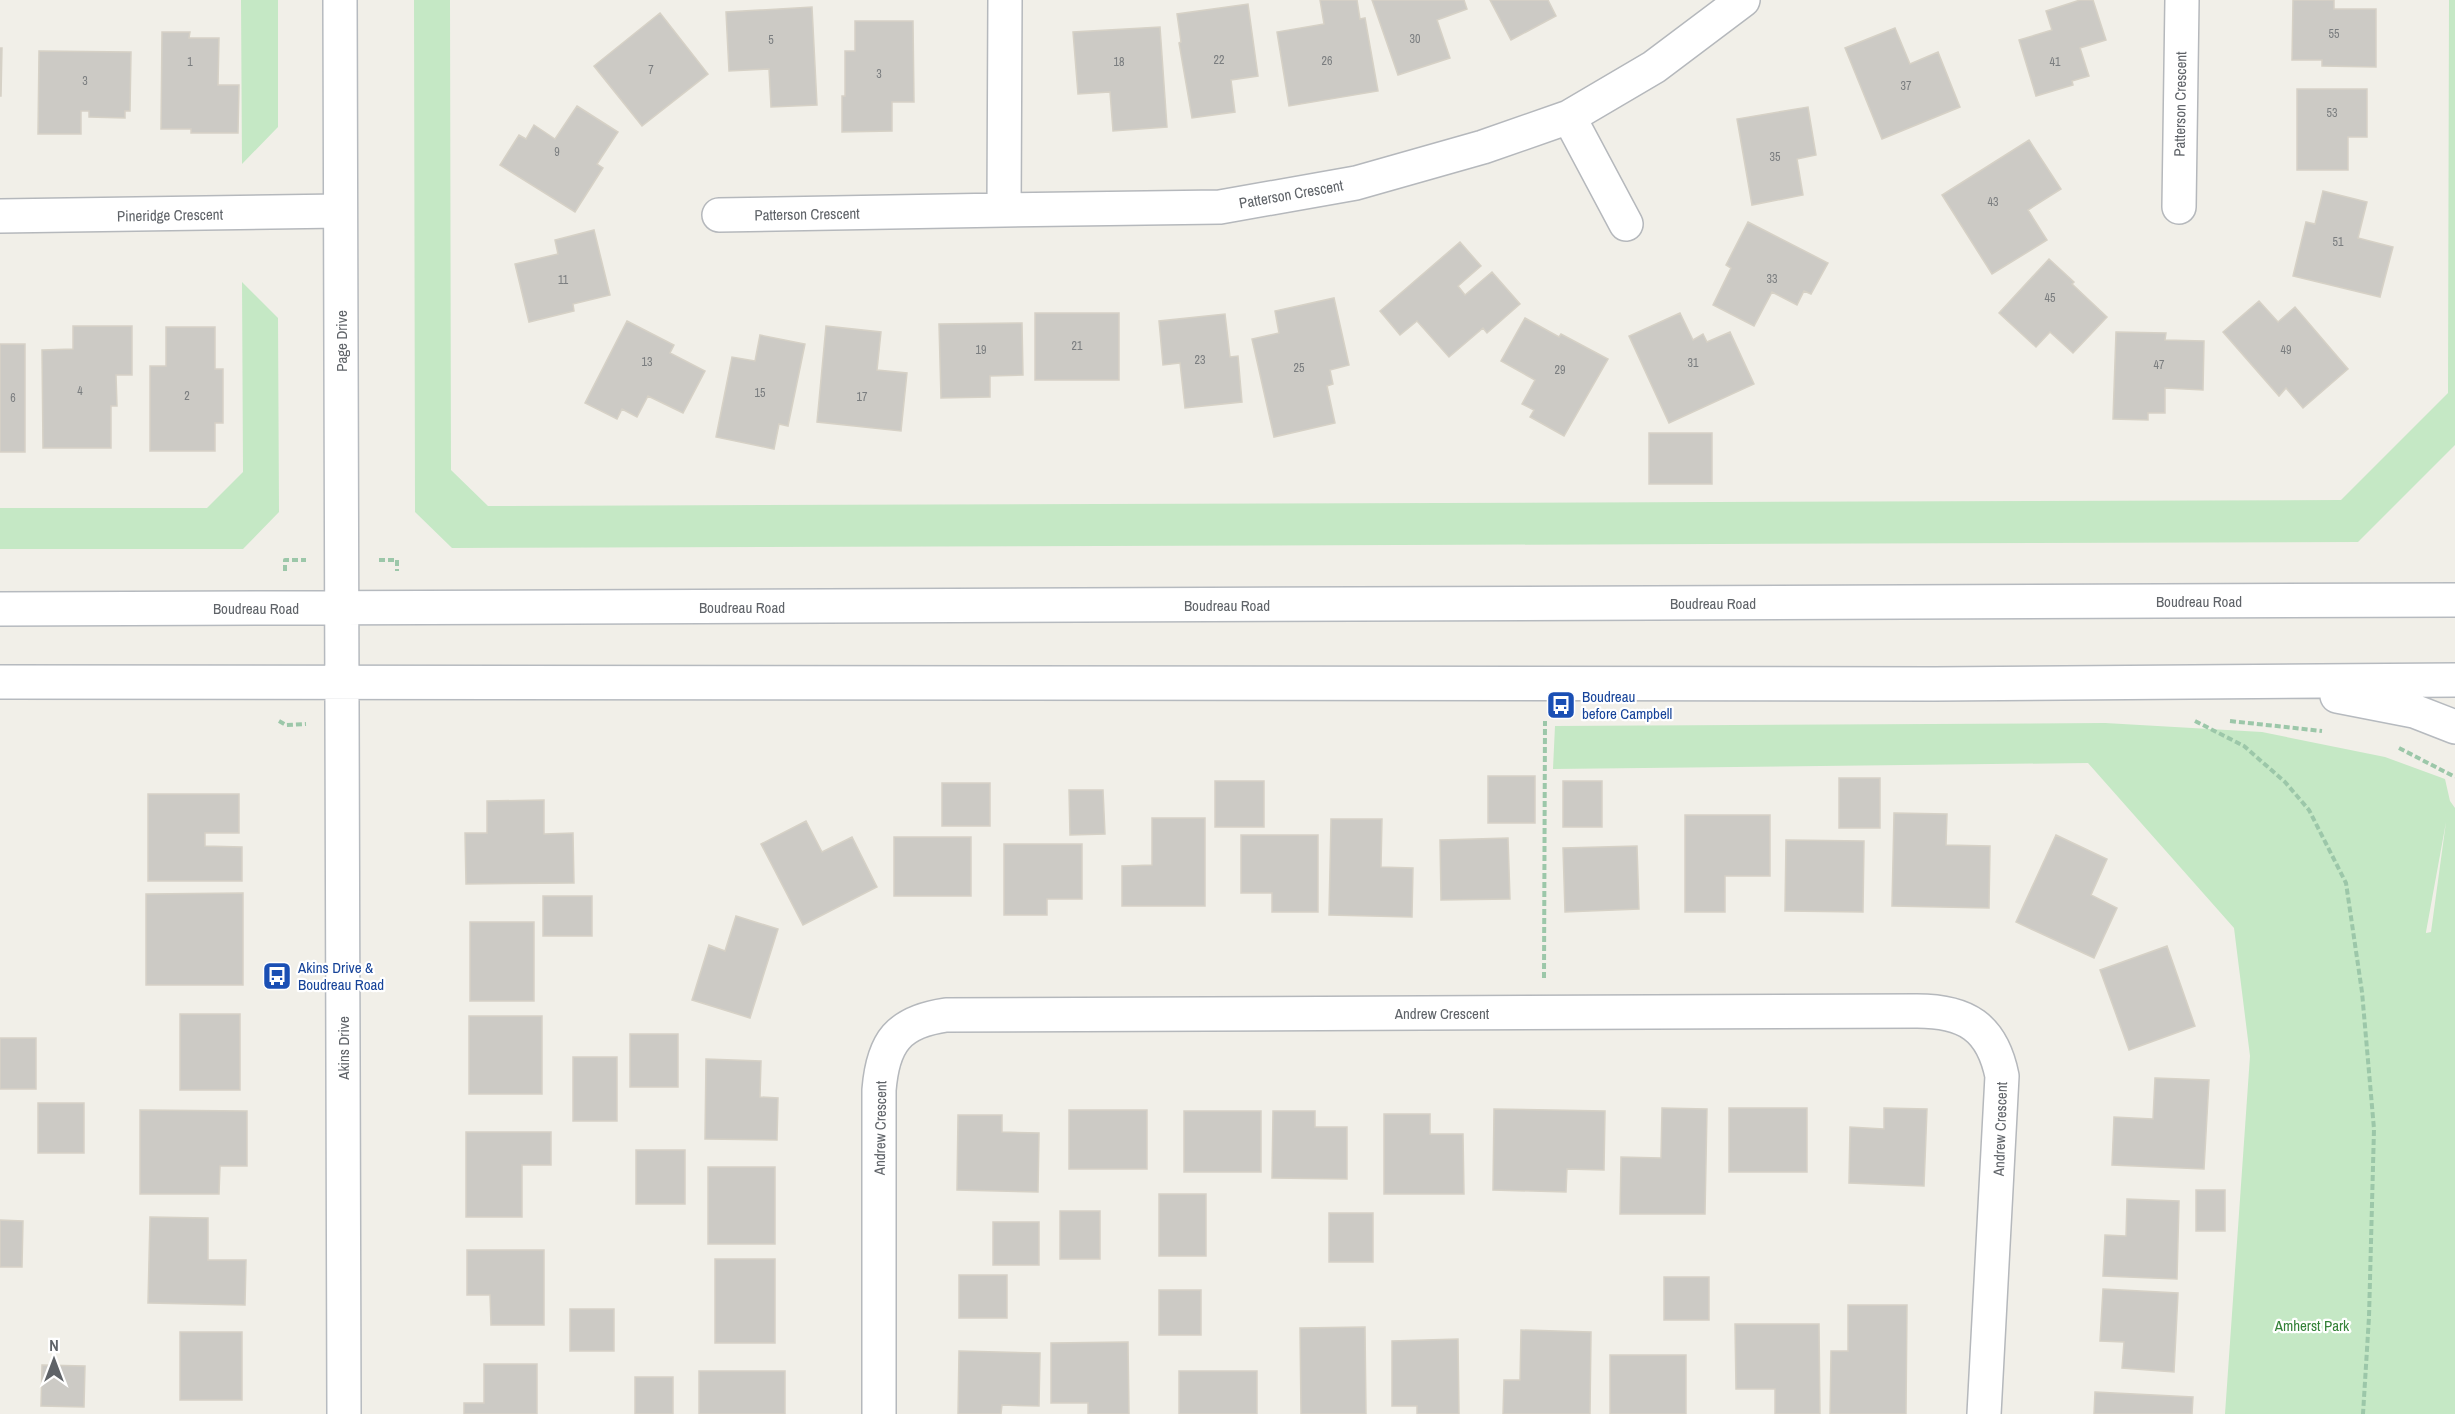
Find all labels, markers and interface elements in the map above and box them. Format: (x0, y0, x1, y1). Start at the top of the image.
house number: 55 (2329, 26, 2340, 42)
house number: 30 (1410, 31, 1420, 47)
house number: 5 (768, 32, 774, 48)
street label: Patterson Crescent (2169, 51, 2191, 157)
house number: 22 (1214, 52, 1224, 68)
house number: 26 (1322, 53, 1332, 69)
house number: 1 (187, 54, 193, 70)
house number: 18 (1114, 54, 1124, 70)
house number: 41 (2050, 54, 2061, 70)
house number: 7 (648, 62, 654, 78)
house number: 3 (876, 66, 882, 82)
house number: 3 (82, 73, 88, 89)
house number: 37 (1901, 78, 1912, 94)
house number: 53 (2327, 105, 2337, 121)
house number: 9 (554, 144, 560, 160)
house number: 35 (1770, 149, 1781, 165)
street label: Patterson Crescent (1237, 174, 1345, 213)
house number: 43 (1988, 194, 1998, 210)
street label: Patterson Crescent (754, 203, 860, 225)
street label: Pineridge Crescent (117, 204, 224, 226)
house number: 51 (2333, 234, 2344, 250)
house number: 33 (1767, 271, 1777, 287)
house number: 11 (558, 272, 569, 288)
house number: 45 (2045, 290, 2056, 306)
street label: Page Drive (331, 310, 352, 372)
house number: 21 (1072, 338, 1083, 354)
house number: 19 (976, 342, 986, 358)
house number: 49 (2281, 342, 2291, 358)
house number: 23 (1195, 352, 1205, 368)
house number: 13 (642, 354, 652, 370)
house number: 31 (1688, 355, 1699, 371)
house number: 47 (2154, 357, 2165, 373)
house number: 25 (1294, 360, 1305, 376)
house number: 29 (1555, 362, 1565, 378)
house number: 4 (77, 383, 83, 399)
house number: 15 (755, 385, 766, 401)
house number: 2 (184, 388, 190, 404)
house number: 17 (857, 389, 868, 405)
house number: 6 (10, 390, 16, 406)
street label: Boudreau Road (2156, 591, 2242, 612)
street label: Boudreau Road (1670, 593, 1756, 614)
street label: Boudreau Road (1184, 595, 1270, 616)
street label: Boudreau Road (699, 597, 785, 618)
street label: Boudreau Road (213, 598, 299, 619)
place label: Boudreau before Campbell (1582, 686, 1672, 724)
bus stop icon: Boudreau before Campbell (1545, 689, 1577, 721)
place label: Akins Drive & Boudreau Road (297, 957, 384, 995)
bus stop icon: Akins Drive & Boudreau Road (261, 960, 293, 992)
street label: Andrew Crescent (1394, 1003, 1490, 1024)
street label: Akins Drive (333, 1016, 354, 1081)
street label: Andrew Crescent (869, 1080, 891, 1176)
street label: Andrew Crescent (1988, 1081, 2012, 1178)
park label: Amherst Park (2274, 1315, 2350, 1336)
north arrow (24, 1330, 84, 1390)
text: N (49, 1334, 59, 1356)

